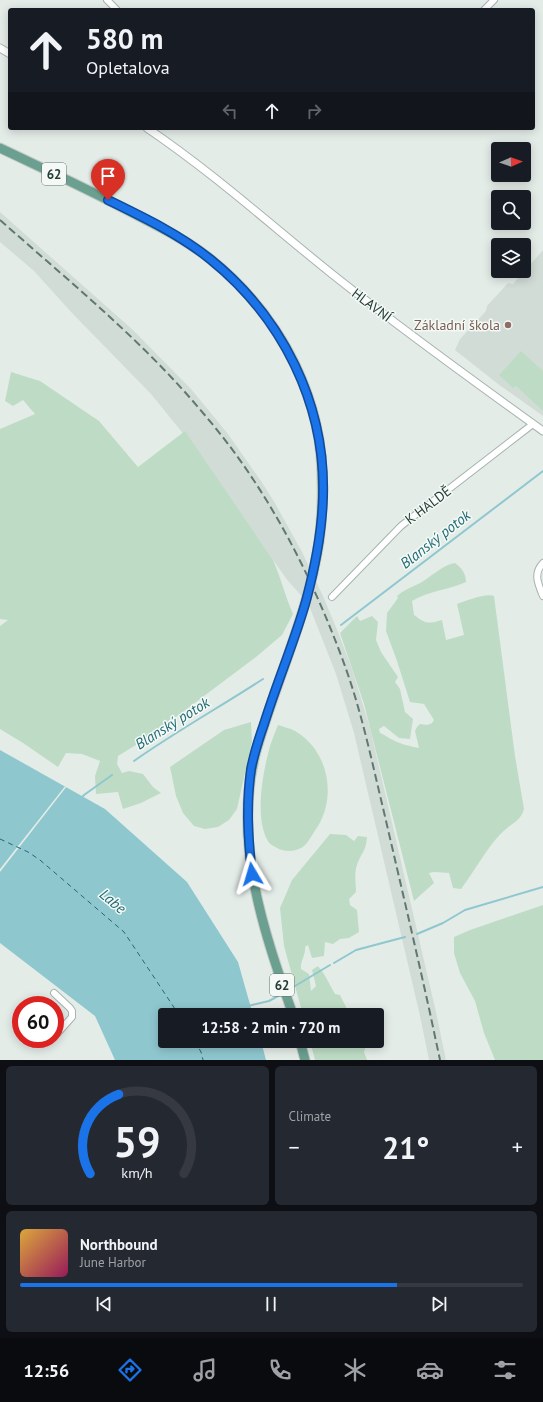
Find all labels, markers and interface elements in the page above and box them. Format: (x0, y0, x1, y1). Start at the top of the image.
text: 580 m (86, 20, 163, 57)
icon: ahead (20, 24, 72, 76)
text: Opletalova (86, 56, 170, 79)
icon: left (219, 100, 241, 122)
icon: ahead (261, 100, 283, 122)
icon: right (303, 100, 325, 122)
north arrow (491, 142, 531, 182)
map controls (491, 142, 531, 278)
pin (91, 159, 125, 200)
road number: 62 (42, 163, 66, 185)
icon: arrive (97, 165, 119, 187)
button: search (491, 190, 531, 230)
button: layers (491, 238, 531, 278)
street label: HLAVNÍ (348, 284, 396, 327)
place label: Základní škola (414, 316, 500, 334)
marker: Základní škola (503, 320, 513, 330)
street label: K HALDĚ (401, 482, 455, 528)
water label: Blanský potok (396, 505, 475, 572)
water label: Blanský potok (131, 692, 214, 753)
position arrow (231, 853, 273, 895)
water label: Labe (96, 884, 130, 918)
road number: 62 (270, 974, 294, 996)
speed limit sign: 60 (12, 996, 64, 1048)
text: 12:58 · 2 min · 720 m (202, 1018, 340, 1037)
text: Climate (289, 1108, 331, 1125)
text: 59 (114, 1114, 161, 1167)
text: 21° (382, 1128, 429, 1167)
text: − (289, 1133, 300, 1161)
text: + (512, 1133, 523, 1161)
text: km/h (122, 1162, 153, 1181)
text: Northbound (80, 1235, 157, 1254)
text: June Harbor (80, 1254, 146, 1271)
icon: previous (93, 1293, 115, 1315)
icon: pause (260, 1293, 282, 1315)
icon: next (428, 1293, 450, 1315)
icon: directions (116, 1356, 144, 1384)
icon: music (191, 1356, 219, 1384)
icon: phone (266, 1356, 294, 1384)
icon: climate (341, 1356, 369, 1384)
icon: car (416, 1356, 444, 1384)
icon: filters (491, 1356, 519, 1384)
text: 12:56 (24, 1359, 69, 1382)

